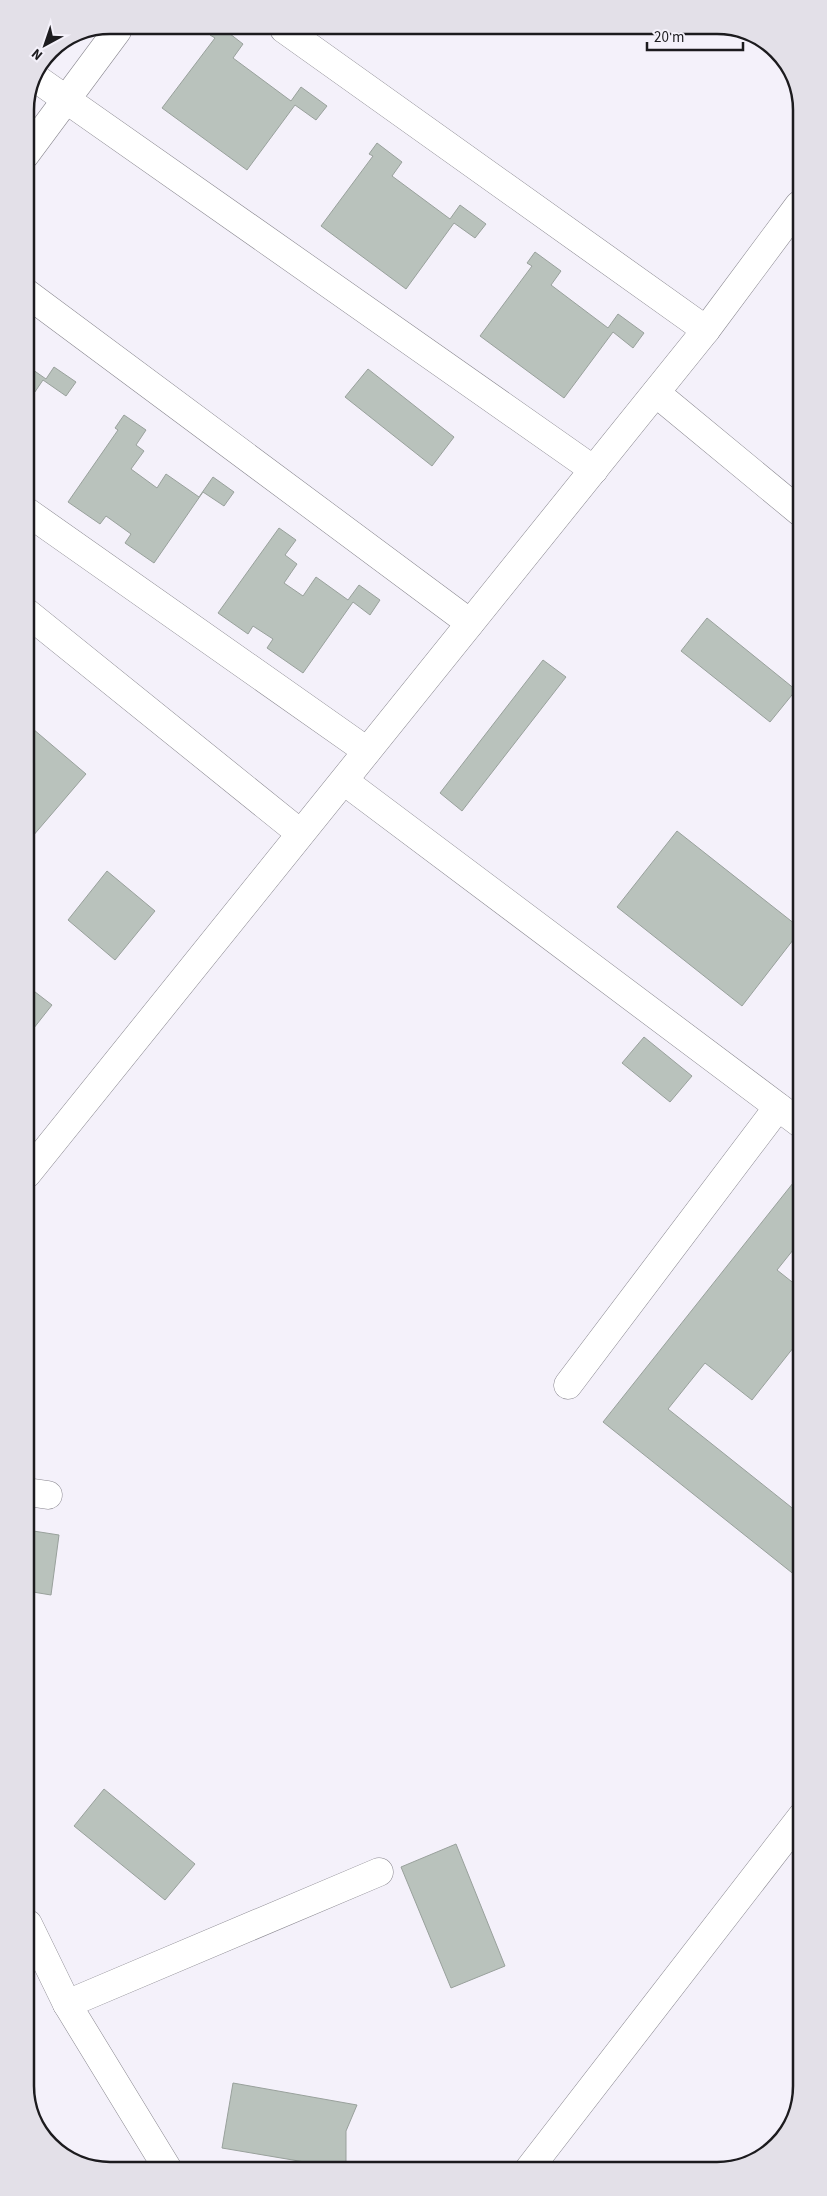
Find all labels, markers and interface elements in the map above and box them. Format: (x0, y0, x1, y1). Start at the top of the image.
north arrow (20, 20, 70, 70)
scale bar (647, 20, 743, 52)
text: 20 m (654, 27, 684, 48)
text: N (27, 44, 47, 65)

